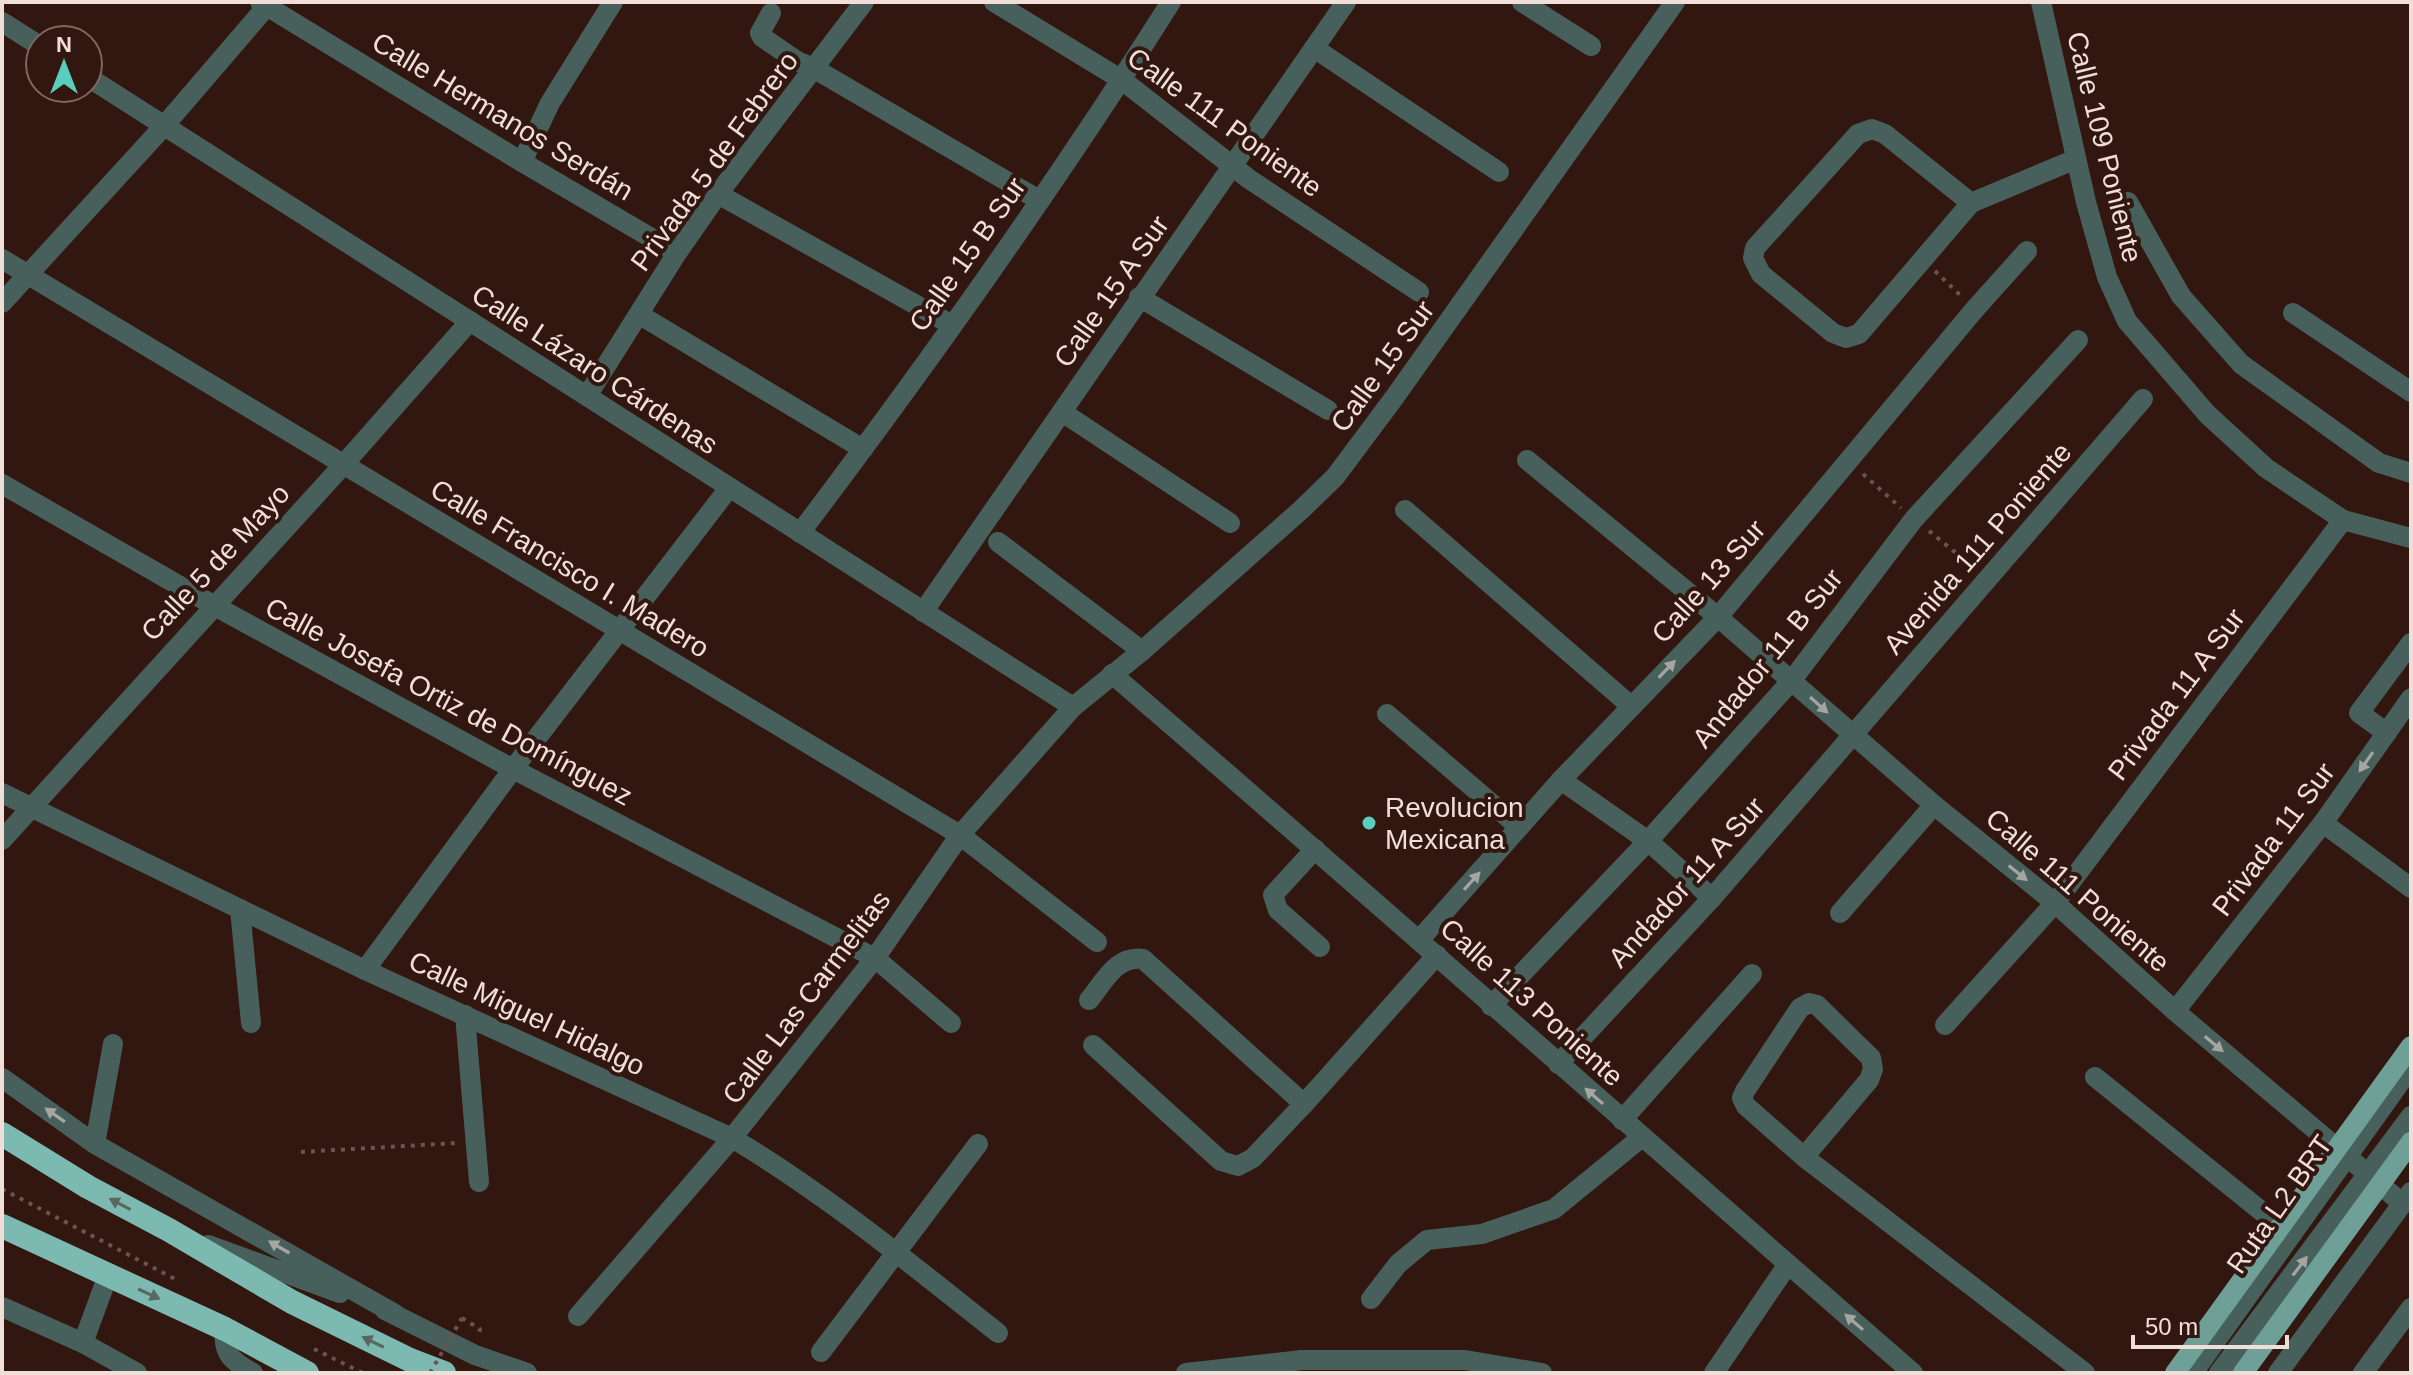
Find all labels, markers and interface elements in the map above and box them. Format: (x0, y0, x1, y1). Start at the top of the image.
north arrow (24, 24, 104, 104)
street label: Calle Hermanos Serdán (367, 26, 639, 207)
street label: Calle 109 Poniente (2061, 29, 2148, 266)
text: N (56, 32, 72, 57)
street label: Calle 111 Poniente (1122, 42, 1328, 203)
street label: Privada 5 de Febrero (625, 46, 804, 277)
street label: Calle 15 B Sur (903, 171, 1032, 337)
street label: Calle 15 A Sur (1048, 210, 1175, 373)
street label: Calle Lázaro Cárdenas (466, 278, 723, 460)
street label: Calle 15 Sur (1325, 295, 1440, 438)
street label: Avenida 111 Poniente (1877, 437, 2077, 660)
street label: Calle Francisco I. Madero (425, 473, 714, 664)
street label: Calle 5 de Mayo (135, 478, 296, 647)
street label: Calle 13 Sur (1645, 514, 1771, 649)
street label: Andador 11 B Sur (1686, 563, 1849, 754)
street label: Calle Josefa Ortiz de Domínguez (260, 591, 637, 812)
street label: Privada 11 A Sur (2102, 603, 2251, 786)
one-way arrow (1657, 660, 1676, 679)
one-way arrow (1810, 695, 1829, 713)
one-way arrow (2359, 752, 2374, 773)
street label: Privada 11 Sur (2206, 757, 2341, 922)
street label: Andador 11 A Sur (1602, 791, 1771, 973)
place label: Revolucion Mexicana (1385, 792, 1524, 855)
street label: Calle 111 Poniente (1980, 802, 2176, 978)
marker: Revolucion Mexicana (1360, 814, 1378, 832)
one-way arrow (2008, 864, 2028, 880)
one-way arrow (1462, 871, 1480, 890)
street label: Calle Las Carmelitas (716, 885, 897, 1110)
street label: Calle 113 Poniente (1434, 912, 1629, 1092)
street label: Calle Miguel Hidalgo (404, 945, 650, 1082)
one-way arrow (2203, 1035, 2223, 1052)
one-way arrow (1585, 1088, 1605, 1105)
one-way arrow (44, 1108, 65, 1123)
street label: Ruta L2 BRT (2220, 1129, 2338, 1279)
one-way arrow (108, 1197, 131, 1210)
one-way arrow (267, 1241, 290, 1254)
one-way arrow (2291, 1255, 2307, 1276)
one-way arrow (137, 1287, 161, 1301)
scale bar (2133, 1299, 2287, 1349)
text: 50 m (2145, 1313, 2198, 1340)
one-way arrow (1844, 1314, 1864, 1331)
one-way arrow (361, 1335, 384, 1348)

